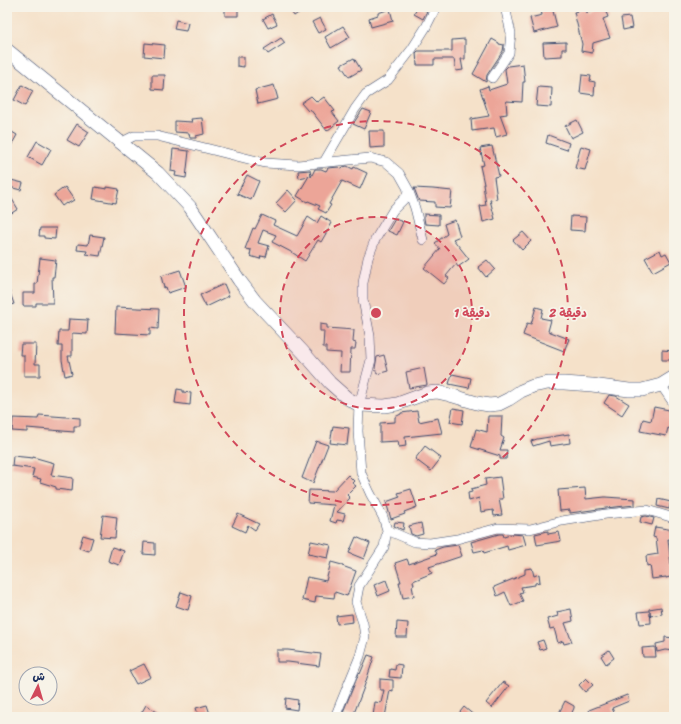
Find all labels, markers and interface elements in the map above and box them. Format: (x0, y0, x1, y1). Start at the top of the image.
text: 1 دقيقة (454, 302, 490, 324)
text: 2 دقيقة (548, 302, 587, 324)
centre of rings (369, 306, 383, 320)
north arrow (18, 666, 58, 706)
text: ش (32, 667, 46, 687)

